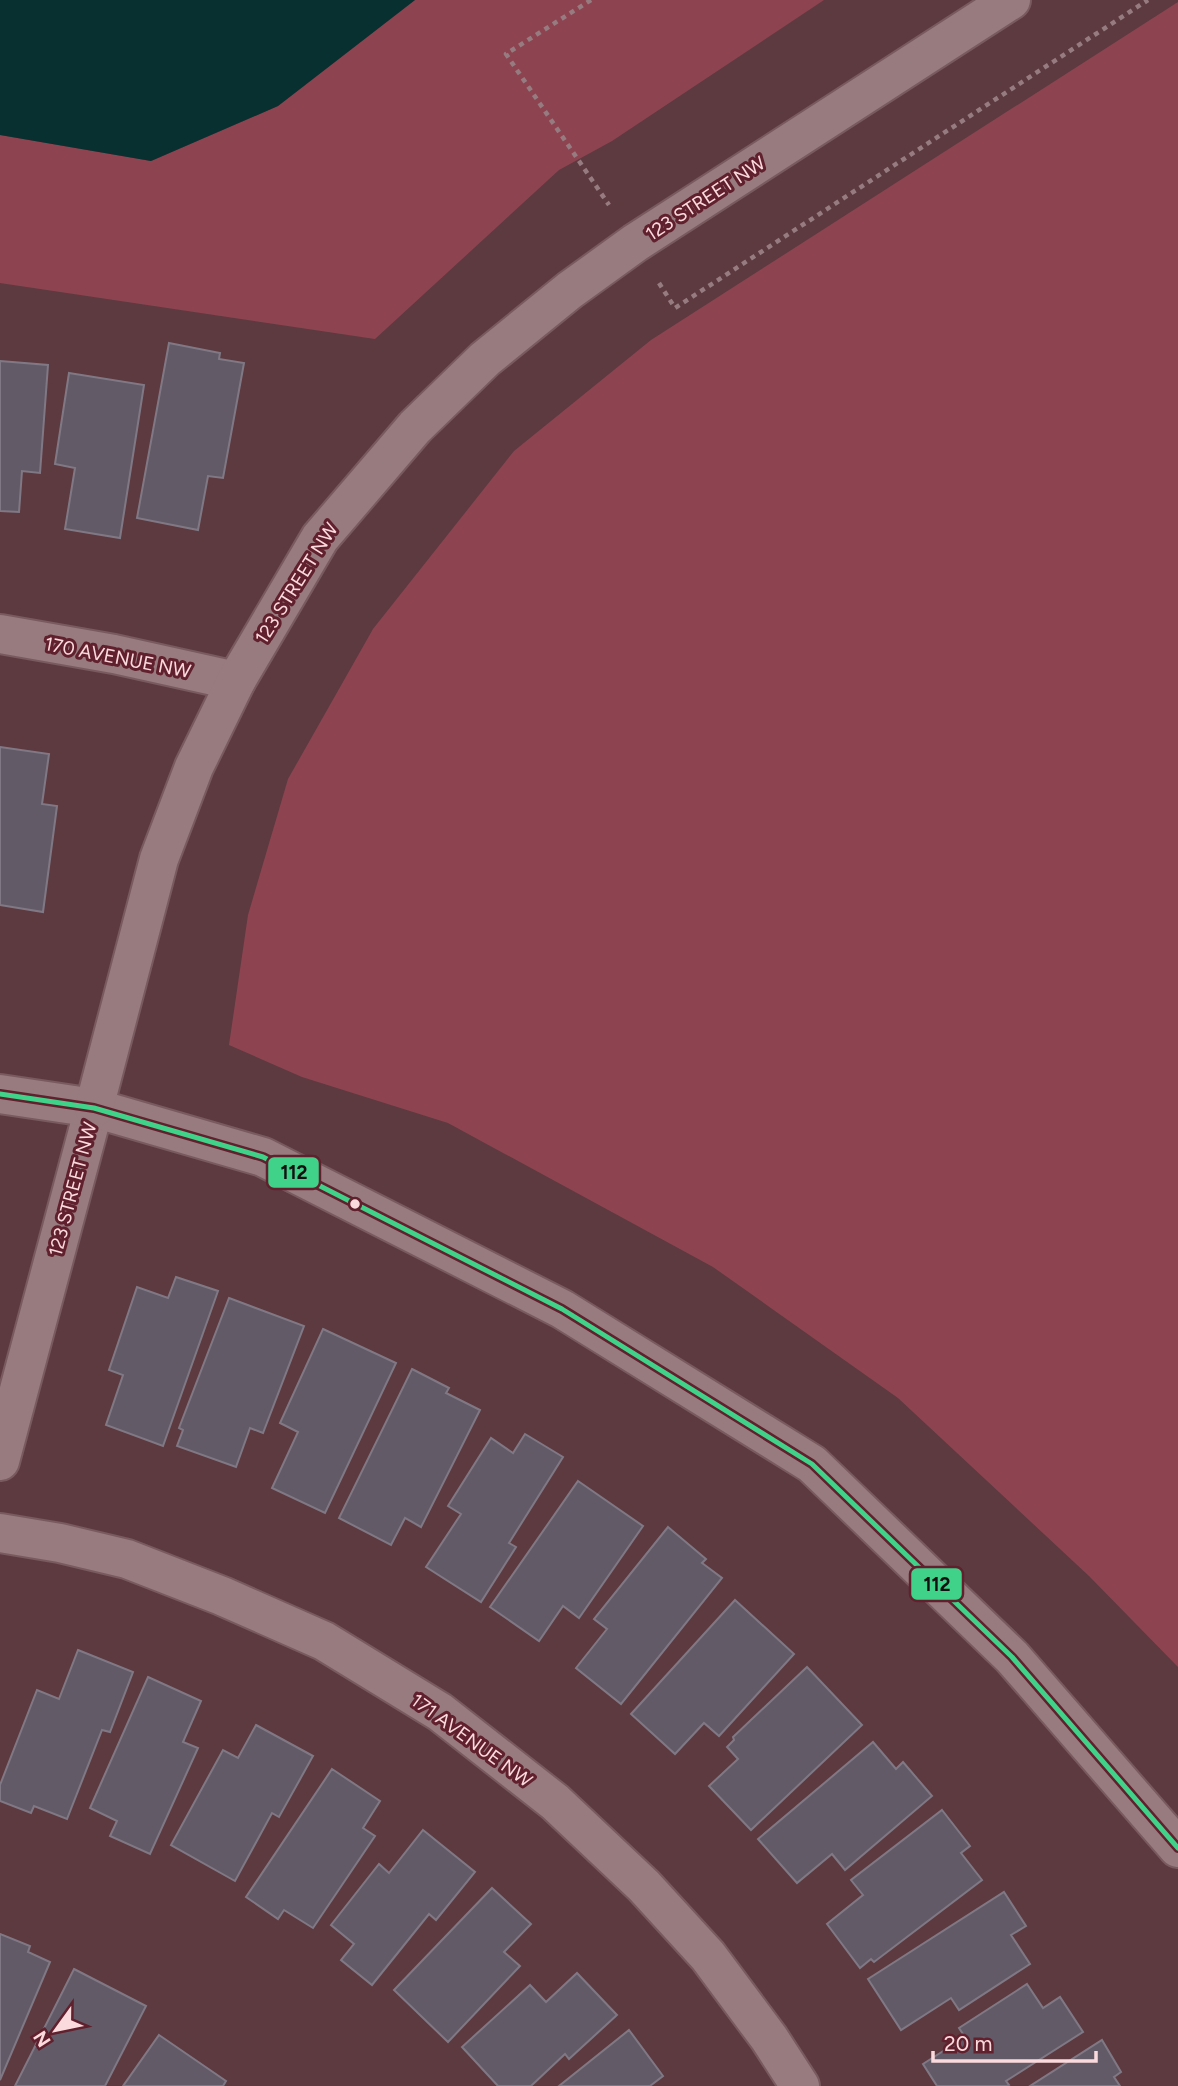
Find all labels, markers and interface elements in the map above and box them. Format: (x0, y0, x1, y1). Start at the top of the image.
street label: 123 STREET NW (641, 151, 770, 246)
street label: 123 STREET NW (250, 518, 343, 648)
street label: 170 AVENUE NW (43, 632, 194, 683)
street label: 123 STREET NW (43, 1119, 102, 1259)
line badge: 112 (267, 1156, 320, 1189)
text: 112 (280, 1161, 308, 1184)
unlabelled marker (348, 1197, 362, 1211)
line badge: 112 (910, 1567, 963, 1601)
text: 112 (923, 1573, 951, 1596)
street label: 171 AVENUE NW (407, 1689, 537, 1792)
north arrow (21, 1995, 91, 2065)
scale bar (933, 2020, 1096, 2064)
text: N (29, 2027, 56, 2051)
text: 20 m (944, 2031, 992, 2056)

